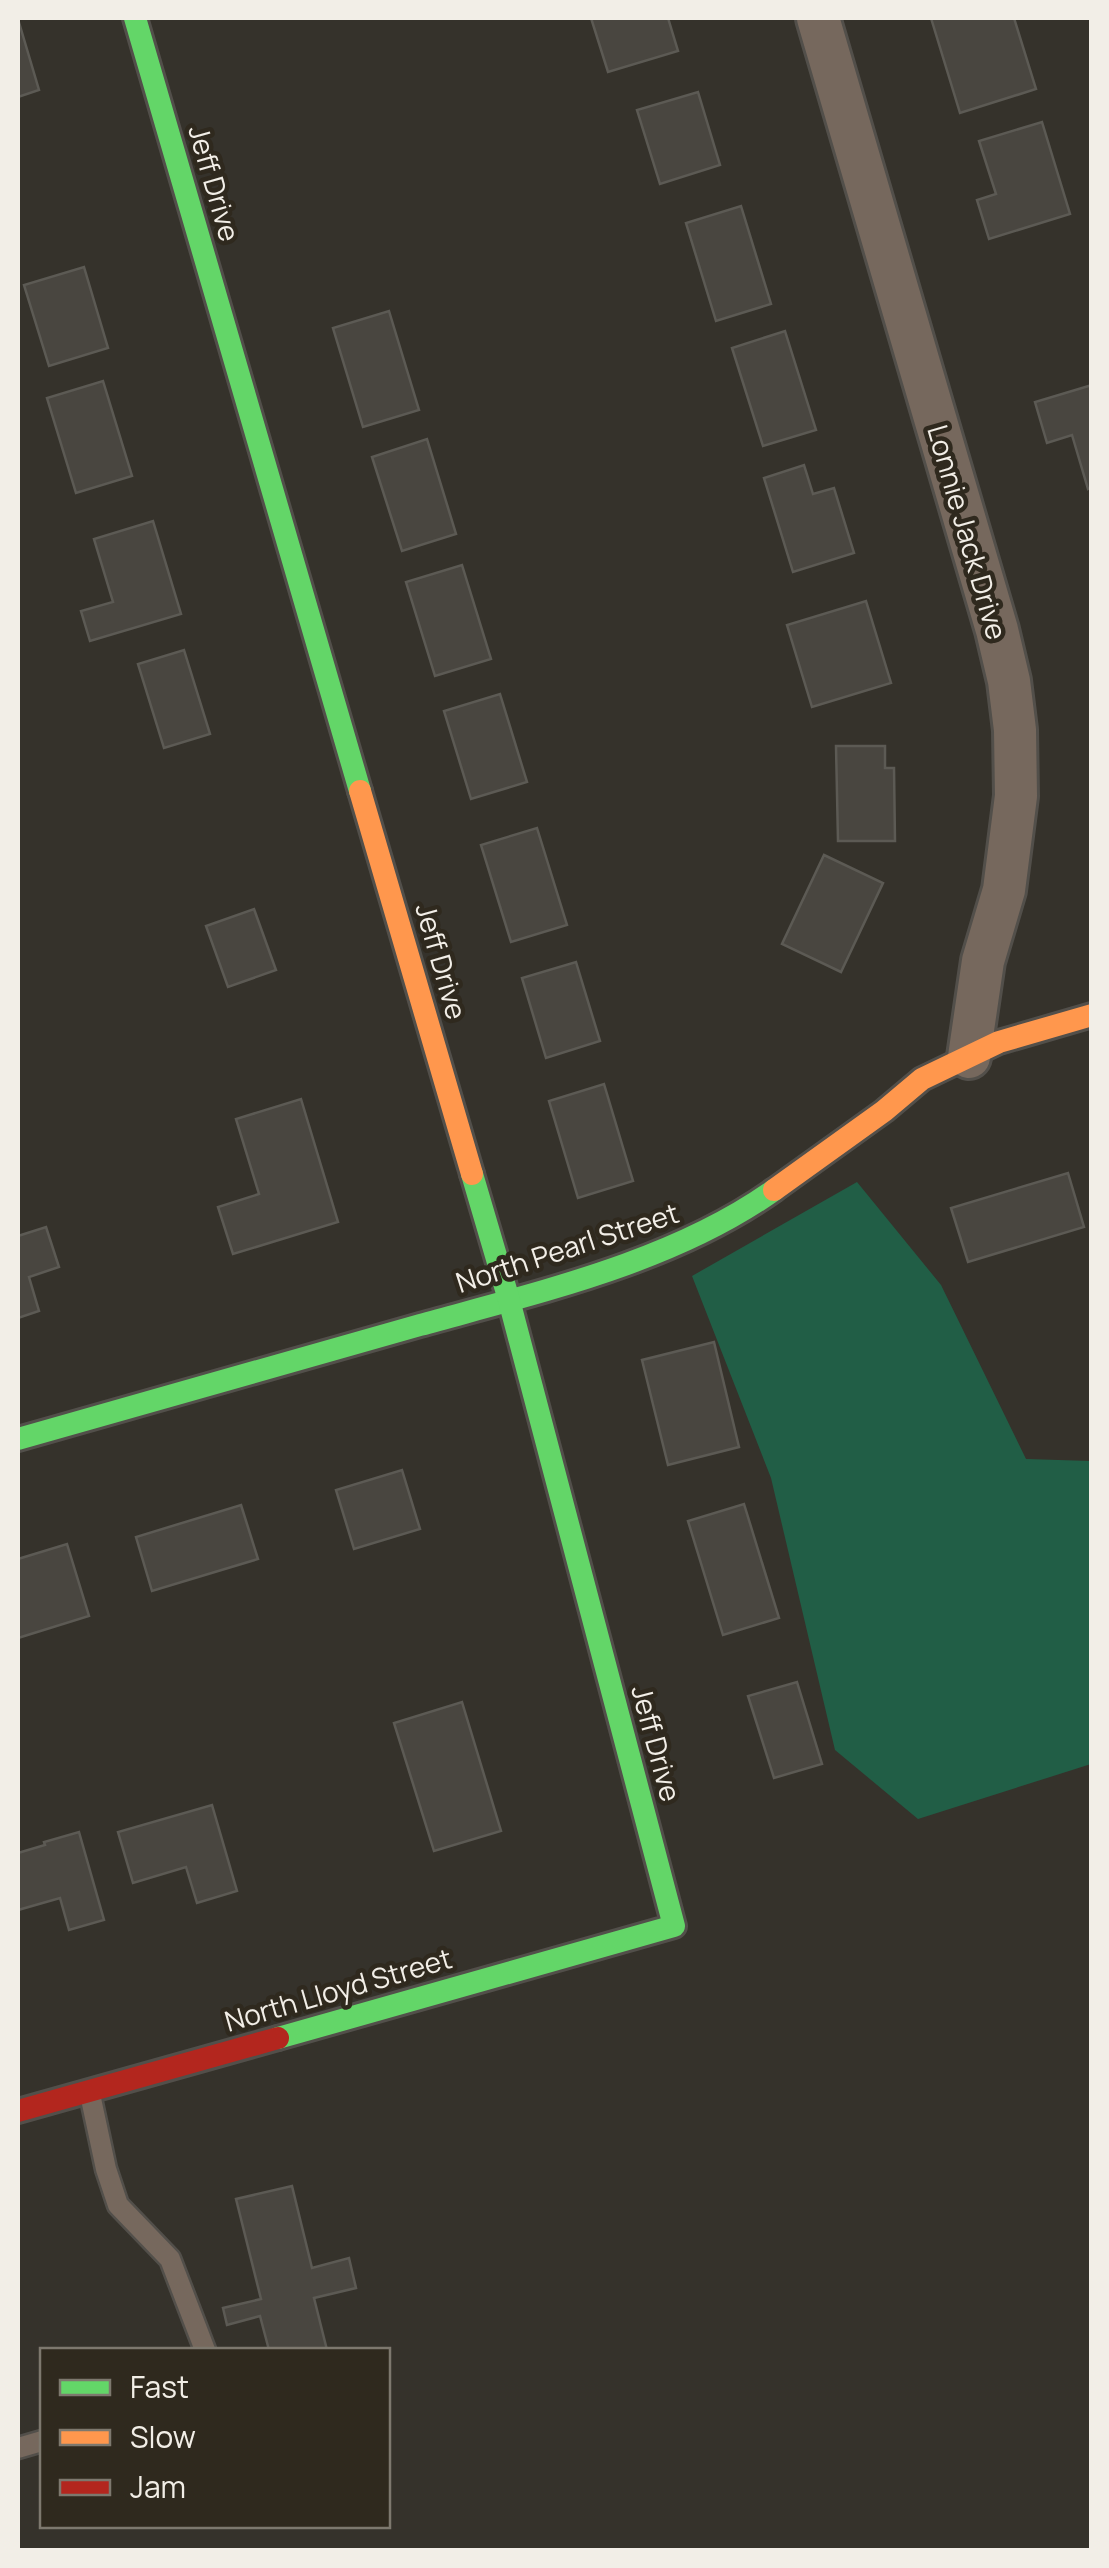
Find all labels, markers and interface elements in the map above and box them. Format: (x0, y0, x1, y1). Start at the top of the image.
street label: Jeff Drive (180, 121, 250, 245)
street label: Lonnie Jack Drive (919, 420, 1017, 644)
street label: Jeff Drive (407, 899, 477, 1023)
street label: North Pearl Street (451, 1193, 683, 1301)
street label: Jeff Drive (623, 1681, 691, 1805)
street label: North Lloyd Street (220, 1938, 456, 2040)
legend (40, 2348, 390, 2528)
text: Fast (130, 2366, 189, 2407)
text: Slow (130, 2416, 196, 2457)
text: Jam (130, 2466, 186, 2507)

